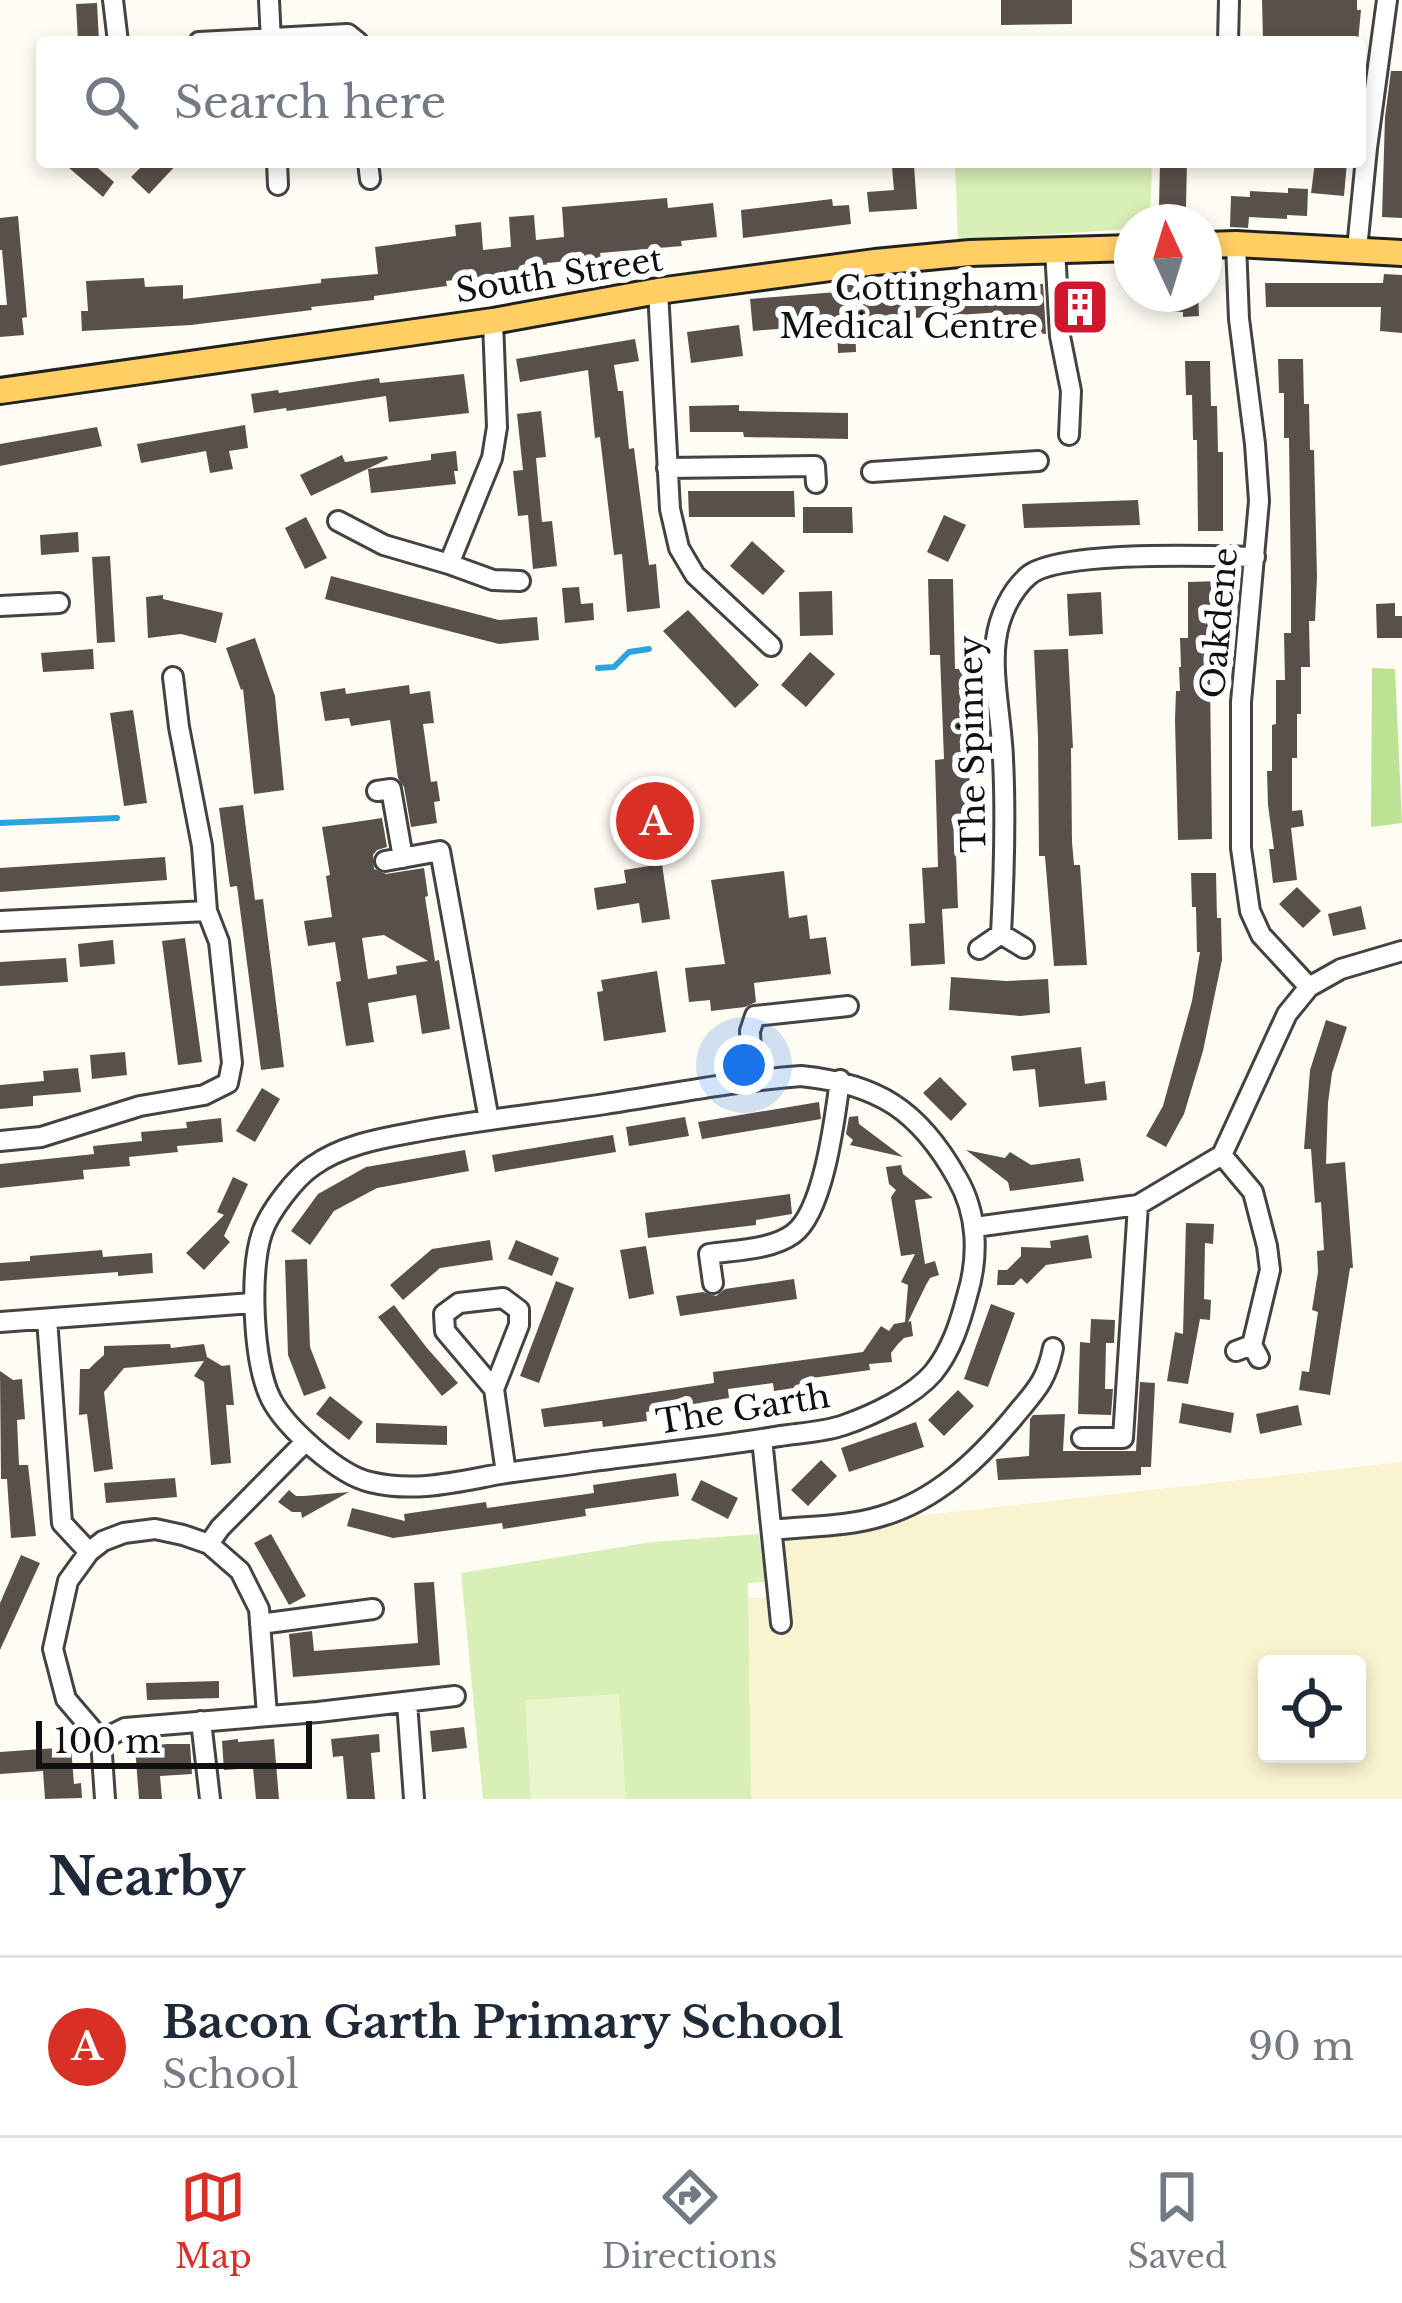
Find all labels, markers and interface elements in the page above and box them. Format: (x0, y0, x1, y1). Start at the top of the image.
search box (36, 36, 1366, 168)
icon: search (78, 69, 144, 135)
text: Search here (174, 74, 446, 130)
north arrow (1114, 204, 1222, 312)
street label: South Street (453, 238, 666, 312)
place label: Cottingham Medical Centre (779, 268, 1038, 347)
building icon: Cottingham Medical Centre (1049, 276, 1111, 338)
street label: Oakdene (1192, 546, 1246, 700)
street label: The Spinney (950, 635, 994, 853)
pin: A (616, 776, 694, 866)
your location (714, 1035, 774, 1095)
street label: The Garth (653, 1375, 833, 1443)
map controls (1258, 1655, 1366, 1763)
button: locate (1258, 1655, 1366, 1763)
scale bar (36, 1715, 312, 1768)
text: 100 m (54, 1721, 161, 1762)
text: Nearby (48, 1846, 245, 1909)
text: Bacon Garth Primary School (162, 1994, 844, 2050)
text: A (71, 2022, 103, 2071)
text: 90 m (1248, 2022, 1354, 2071)
text: School (162, 2050, 299, 2099)
tab: Map (175, 2164, 252, 2277)
tab: Directions (602, 2164, 777, 2277)
tab: Saved (1127, 2164, 1227, 2277)

